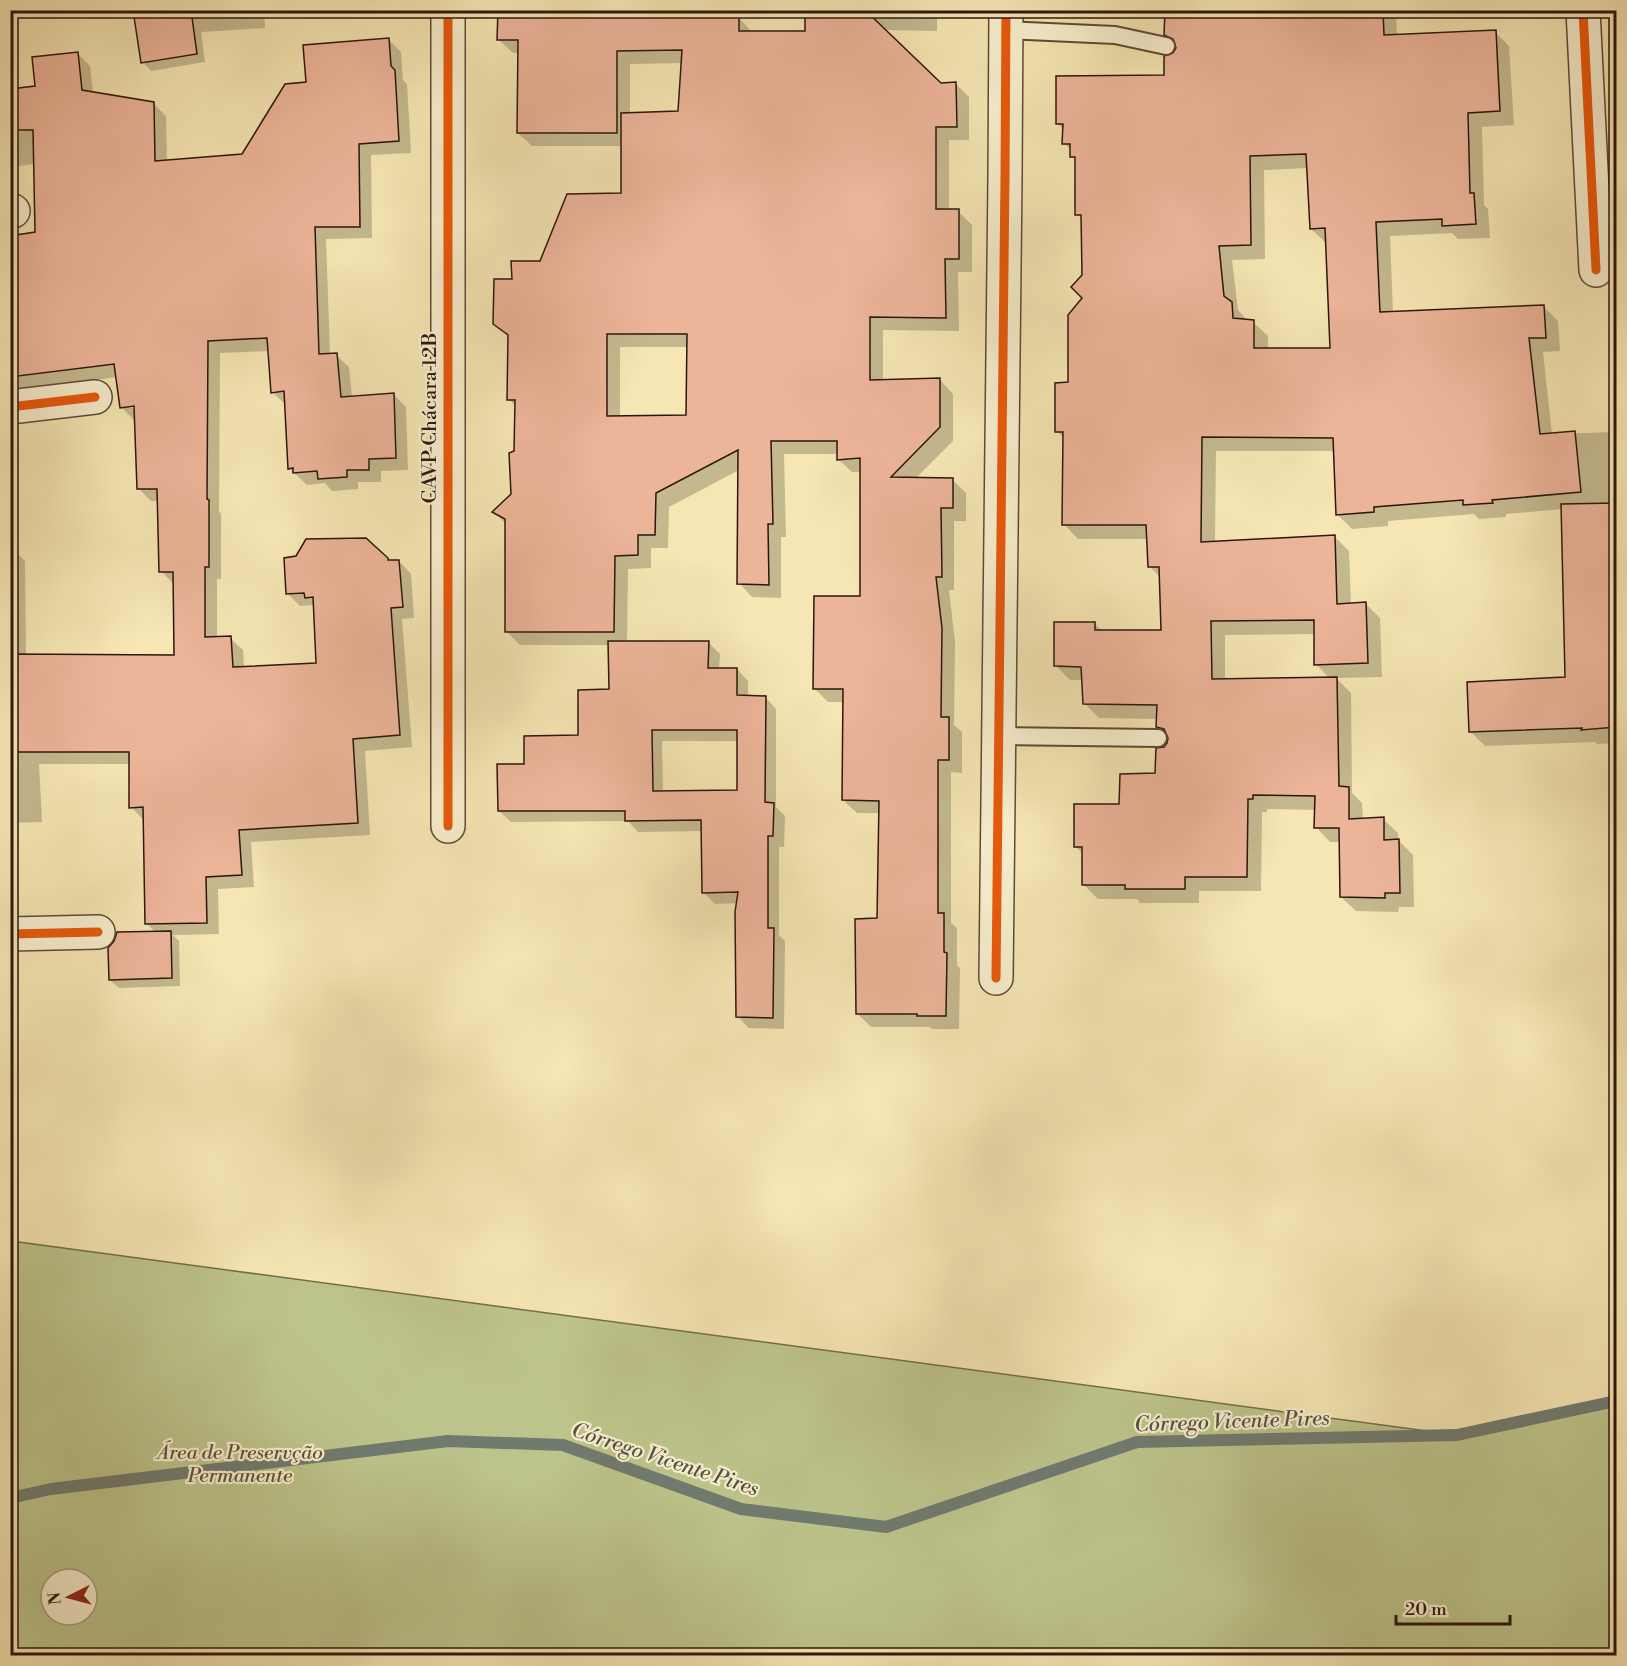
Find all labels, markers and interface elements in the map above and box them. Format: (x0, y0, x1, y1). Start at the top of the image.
street label: CAVP Chácara 12B (418, 332, 443, 504)
water label: Córrego Vicente Pires (1134, 1406, 1330, 1438)
water label: Córrego Vicente Pires (568, 1417, 762, 1503)
park label: Área de Preservção Permanente (155, 1440, 323, 1489)
north arrow (39, 1567, 99, 1627)
scale bar (1396, 1588, 1510, 1626)
text: N (44, 1591, 66, 1606)
text: 20 m (1405, 1598, 1447, 1621)

